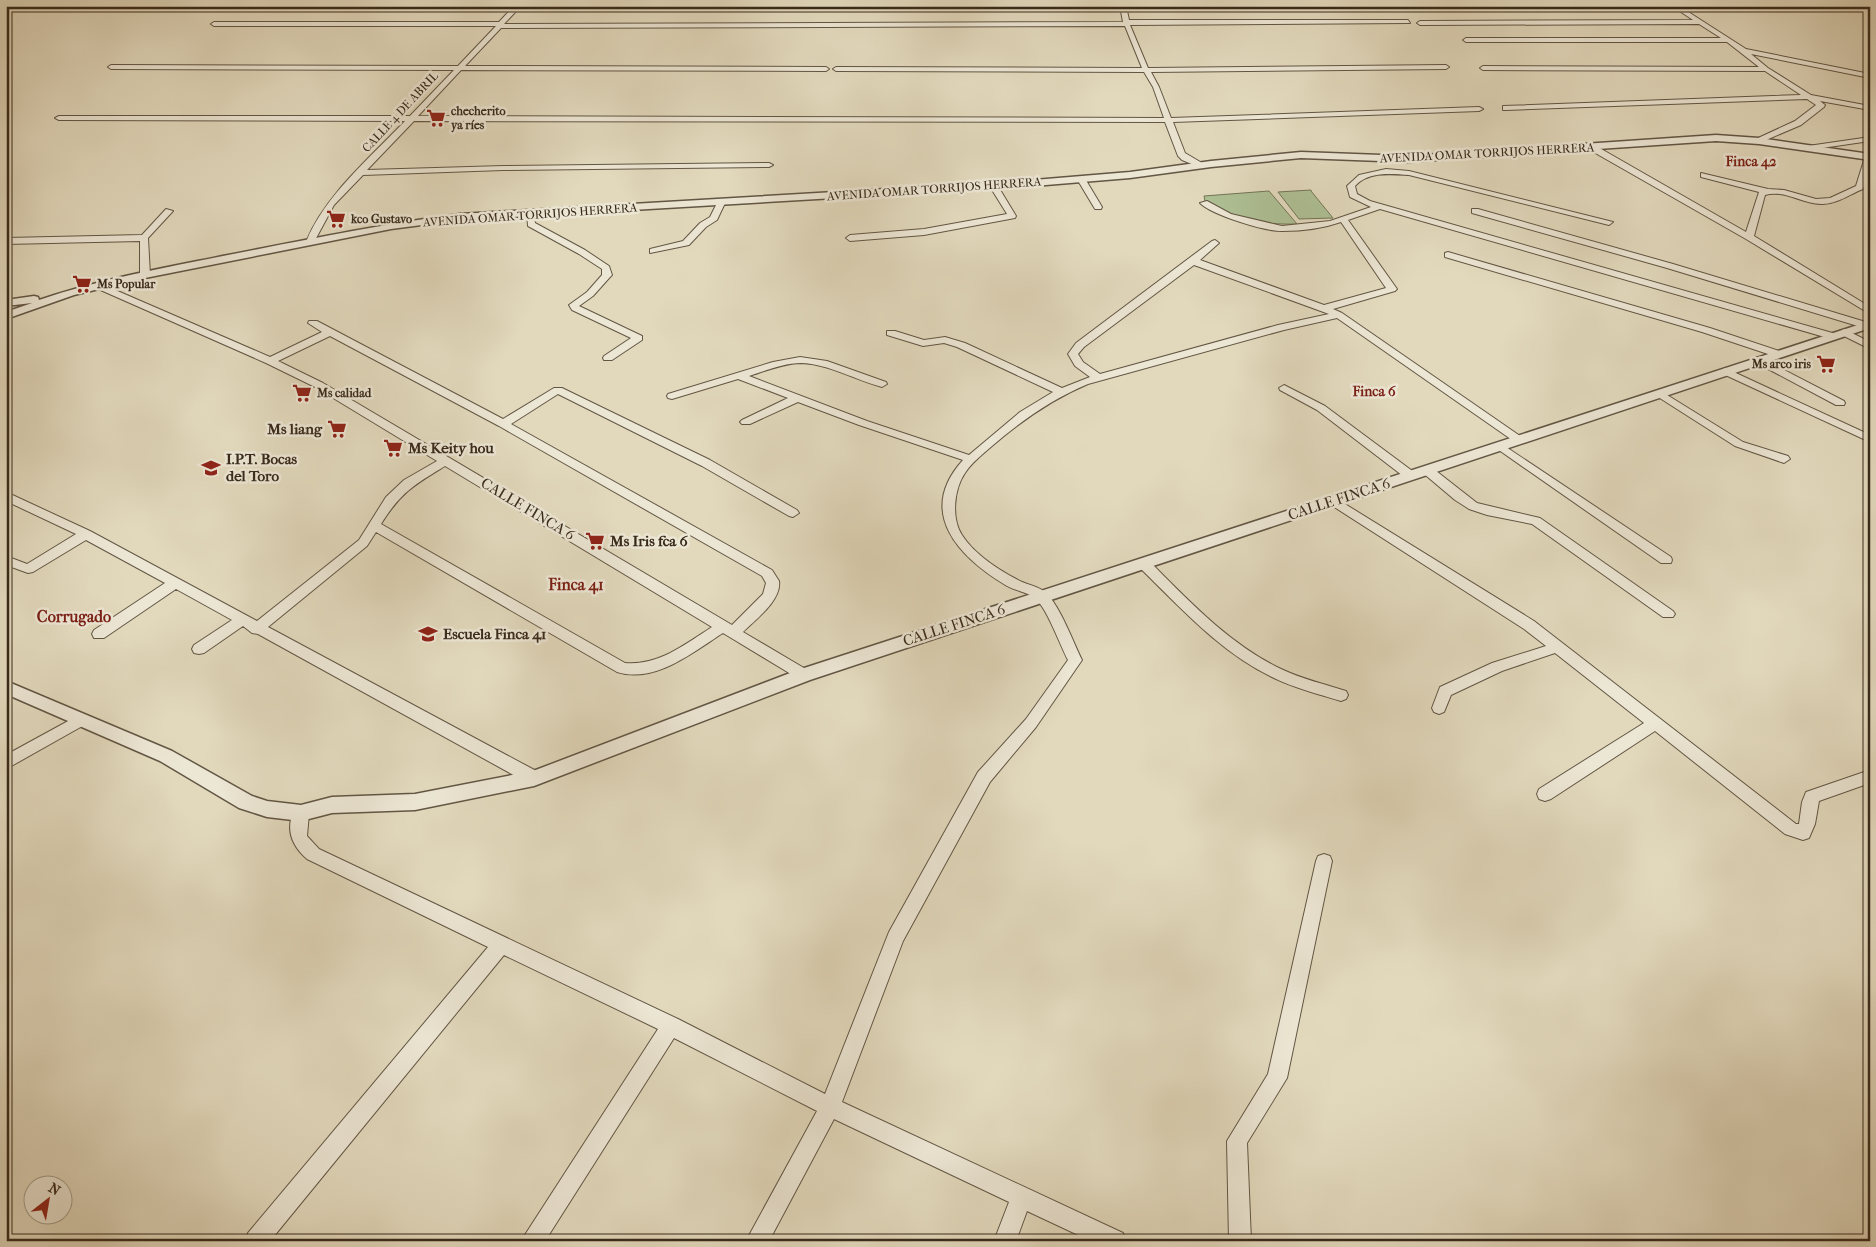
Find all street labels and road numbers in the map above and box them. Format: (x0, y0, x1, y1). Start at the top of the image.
street label: CALLE 4 DE ABRIL (359, 68, 441, 155)
street label: AVENIDA OMAR TORRIJOS HERRERA (1378, 140, 1595, 166)
street label: AVENIDA OMAR TORRIJOS HERRERA (825, 175, 1042, 204)
street label: AVENIDA OMAR TORRIJOS HERRERA (421, 201, 638, 230)
street label: CALLE FINCA 6 (478, 474, 579, 545)
street label: CALLE FINCA 6 (1286, 474, 1393, 524)
street label: CALLE FINCA 6 (901, 600, 1008, 650)

